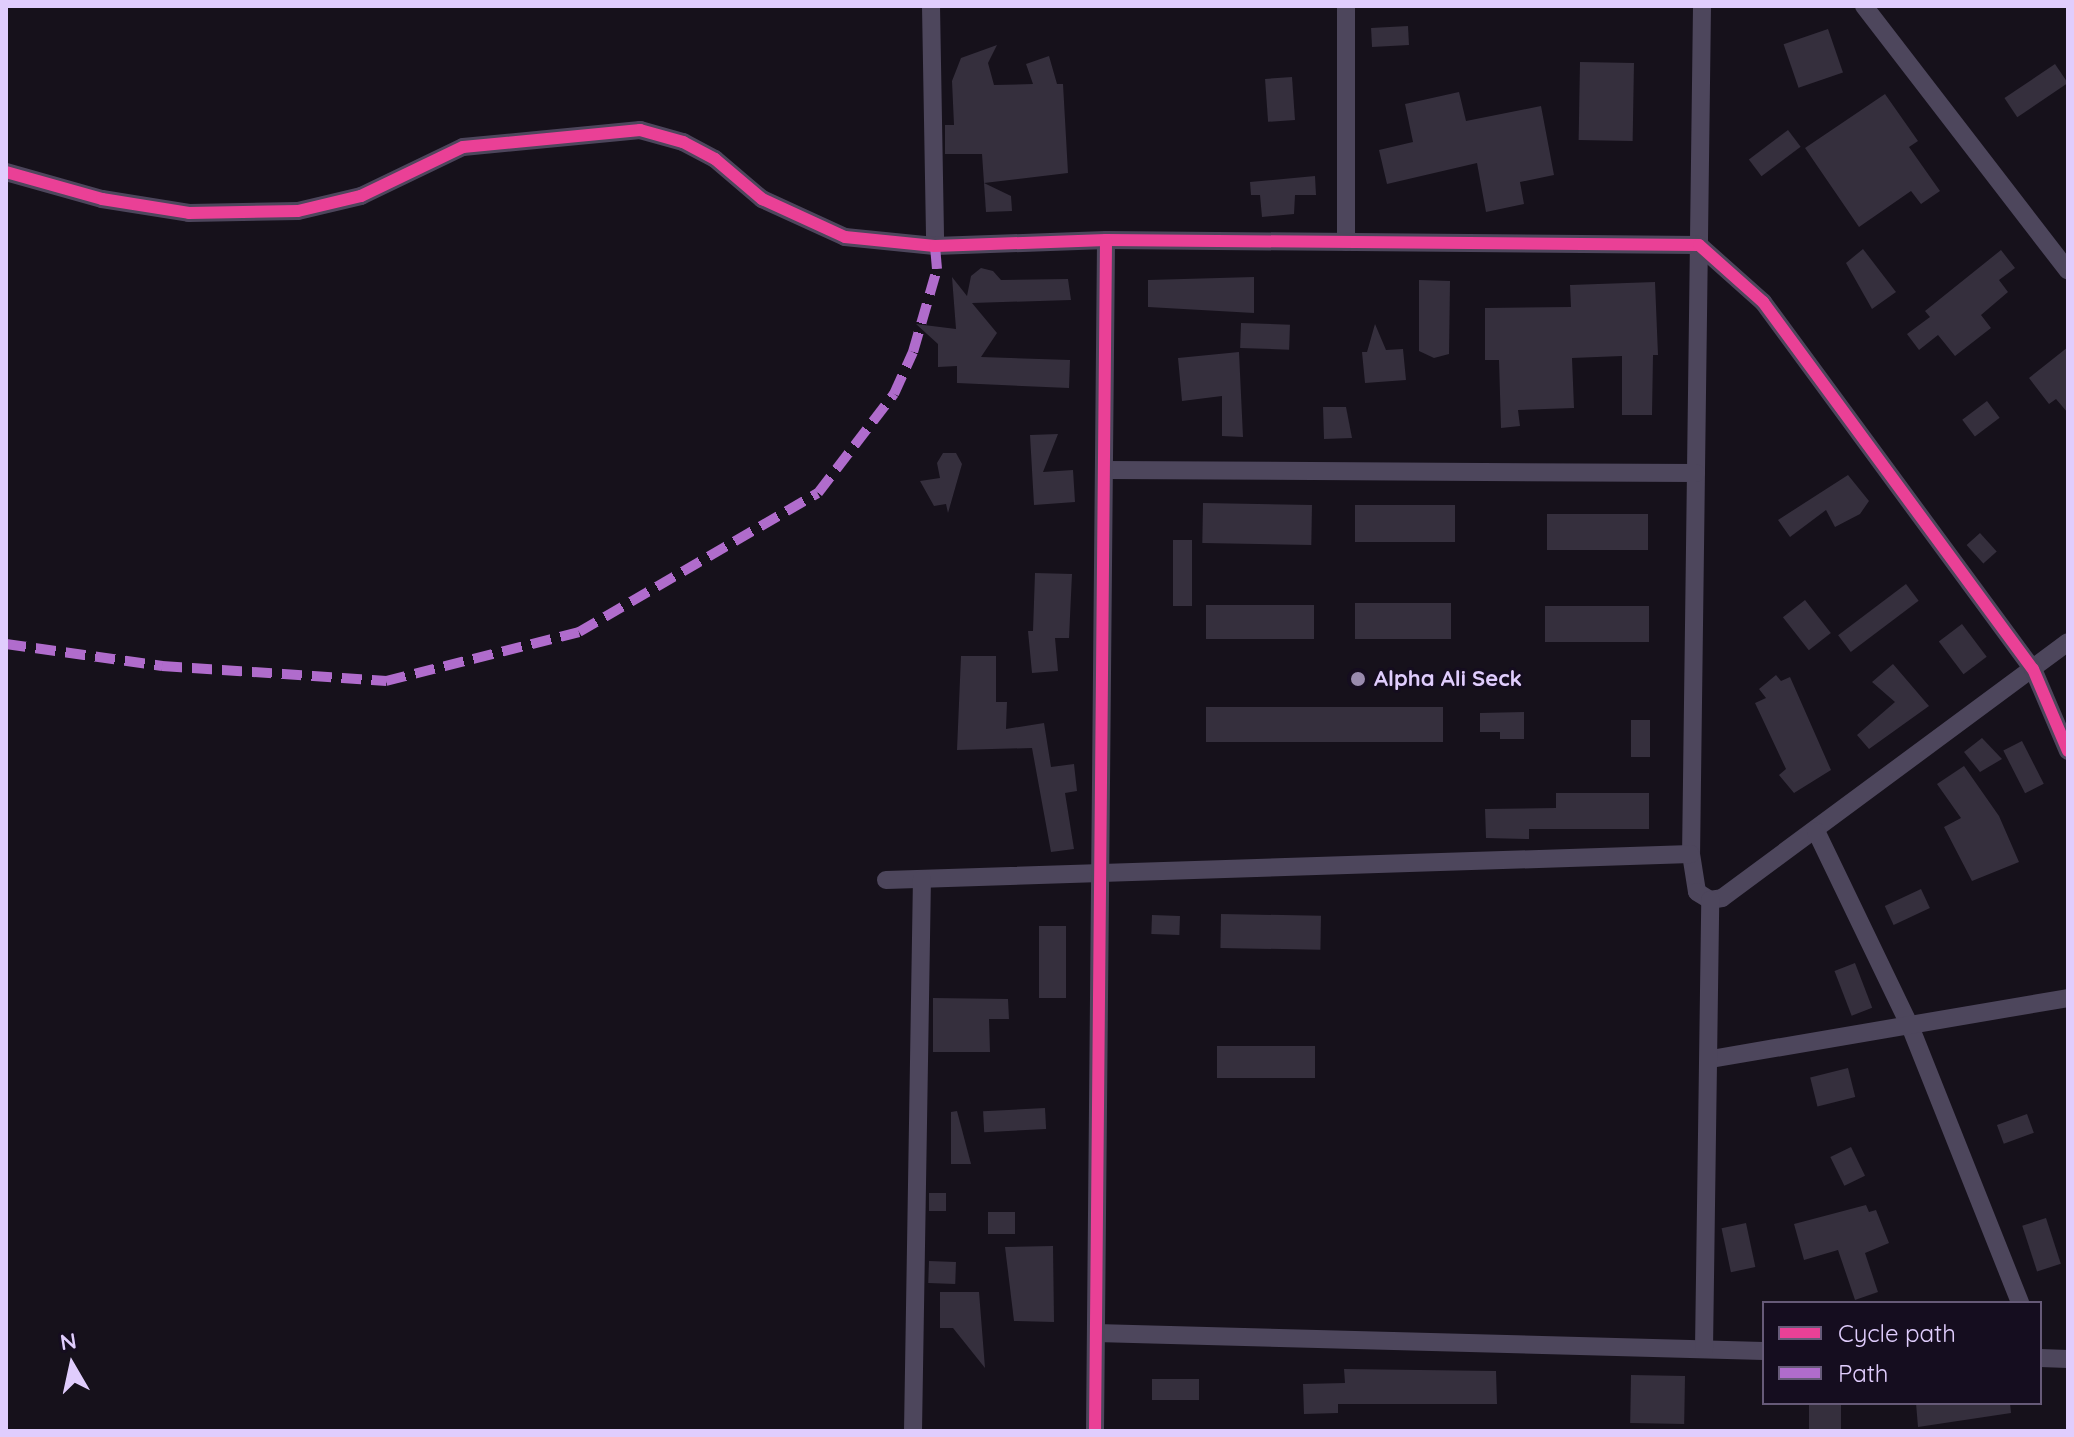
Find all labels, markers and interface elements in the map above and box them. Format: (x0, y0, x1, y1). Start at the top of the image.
place label: Alpha Ali Seck (1374, 666, 1522, 692)
marker: Alpha Ali Seck (1349, 670, 1367, 688)
legend (1762, 1301, 2042, 1405)
text: Cycle path (1838, 1318, 1956, 1348)
north arrow (32, 1325, 112, 1405)
text: N (58, 1326, 78, 1356)
text: Path (1838, 1358, 1889, 1388)

